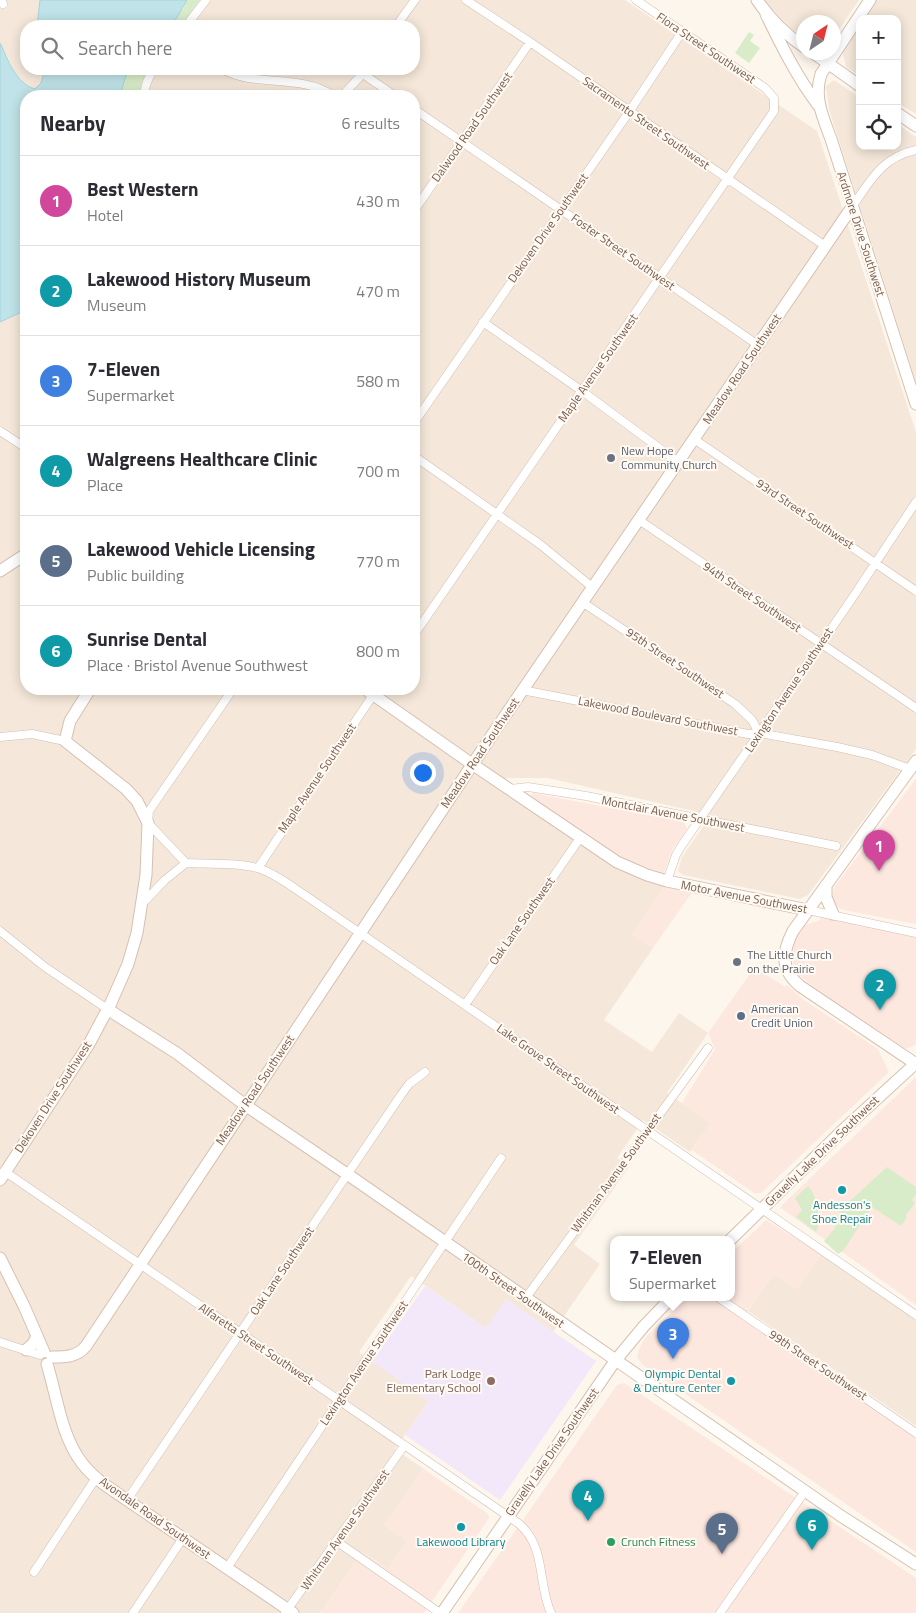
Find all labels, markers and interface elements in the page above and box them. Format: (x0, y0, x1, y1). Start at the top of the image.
street label: Flora Street Southwest (653, 7, 761, 88)
north arrow (796, 15, 841, 60)
map controls (856, 15, 901, 150)
button: + (856, 15, 901, 60)
search box (20, 20, 420, 75)
text: Search here (78, 33, 172, 62)
icon: search (38, 34, 66, 62)
button: − (856, 60, 901, 105)
street label: Dalwood Road Southwest (426, 67, 517, 186)
street label: Sacramento Street Southwest (579, 71, 715, 174)
button: locate (856, 105, 901, 150)
text: Nearby (40, 107, 105, 139)
text: 6 results (341, 111, 400, 135)
street label: Dekoven Drive Southwest (503, 168, 593, 286)
street label: Ardmore Drive Southwest (832, 169, 891, 299)
text: Best Western (87, 174, 198, 203)
text: 1 (52, 189, 60, 213)
text: 430 m (356, 189, 400, 213)
text: Hotel (87, 203, 124, 227)
street label: Foster Street Southwest (567, 208, 680, 295)
text: Lakewood History Museum (87, 264, 311, 293)
text: 2 (52, 279, 60, 303)
text: 470 m (356, 279, 400, 303)
text: Museum (87, 293, 146, 317)
street label: Maple Avenue Southwest (553, 309, 643, 426)
street label: Meadow Road Southwest (697, 309, 786, 428)
text: 7-Eleven (87, 354, 160, 383)
text: 3 (52, 369, 60, 393)
text: 580 m (356, 369, 400, 393)
text: Supermarket (87, 383, 174, 407)
place label: New Hope Community Church (621, 441, 717, 474)
text: Walgreens Healthcare Clinic (87, 444, 318, 473)
marker: New Hope Community Church (605, 452, 617, 464)
text: 4 (52, 459, 60, 483)
text: 700 m (356, 459, 400, 483)
text: Place (87, 473, 123, 497)
street label: 93rd Street Southwest (752, 474, 859, 554)
text: Lakewood Vehicle Licensing (87, 534, 315, 563)
text: 5 (52, 549, 60, 573)
text: 770 m (356, 549, 400, 573)
street label: 94th Street Southwest (699, 557, 806, 637)
text: Public building (87, 563, 184, 587)
street label: 95th Street Southwest (622, 623, 729, 703)
street label: Lexington Avenue Southwest (740, 623, 838, 756)
text: Sunrise Dental (87, 624, 207, 653)
text: 6 (52, 639, 60, 663)
text: 800 m (356, 639, 400, 663)
text: Place · Bristol Avenue Southwest (87, 653, 308, 677)
street label: Lakewood Boulevard Southwest (577, 691, 740, 740)
street label: Meadow Road Southwest (435, 693, 524, 812)
street label: Maple Avenue Southwest (273, 718, 361, 836)
your location (410, 760, 436, 786)
street label: Montclair Avenue Southwest (600, 790, 747, 837)
pin: 1 (863, 830, 895, 871)
street label: Oak Lane Southwest (484, 872, 560, 969)
street label: Motor Avenue Southwest (679, 875, 810, 918)
place label: The Little Church on the Prairie (747, 945, 832, 978)
marker: The Little Church on the Prairie (731, 956, 743, 968)
pin: 2 (864, 969, 896, 1010)
place label: American Credit Union (751, 999, 813, 1032)
marker: American Credit Union (735, 1010, 747, 1022)
street label: Lake Grove Street Southwest (493, 1019, 624, 1119)
street label: Meadow Road Southwest (210, 1030, 299, 1149)
street label: Dekoven Drive Southwest (9, 1036, 96, 1156)
street label: Gravelly Lake Drive Southwest (760, 1090, 884, 1211)
street label: Whitman Avenue Southwest (566, 1108, 666, 1237)
marker: Andesson's Shoe Repair (836, 1184, 848, 1196)
place label: Andesson's Shoe Repair (812, 1195, 872, 1228)
street label: Oak Lane Southwest (245, 1222, 319, 1319)
popup (610, 1236, 735, 1301)
text: 7-Eleven (629, 1242, 702, 1271)
street label: 100th Street Southwest (458, 1247, 569, 1333)
text: Supermarket (629, 1271, 716, 1295)
street label: Lexington Avenue Southwest (315, 1296, 413, 1429)
street label: Alfaretta Street Southwest (195, 1298, 318, 1390)
pin: 3 (657, 1318, 689, 1359)
street label: 99th Street Southwest (765, 1325, 872, 1405)
place label: Park Lodge Elementary School (387, 1364, 481, 1397)
place label: Olympic Dental & Denture Center (633, 1364, 721, 1397)
marker: Park Lodge Elementary School (485, 1375, 497, 1387)
marker: Olympic Dental & Denture Center (725, 1375, 737, 1387)
street label: Gravelly Lake Drive Southwest (500, 1383, 604, 1520)
street label: Whitman Avenue Southwest (296, 1465, 394, 1594)
street label: Avondale Road Southwest (96, 1472, 216, 1564)
pin: 4 (572, 1480, 604, 1521)
pin: 6 (796, 1509, 828, 1550)
pin: 5 (706, 1513, 738, 1554)
marker: Lakewood Library (455, 1521, 467, 1533)
place label: Lakewood Library (417, 1532, 506, 1551)
place label: Crunch Fitness (621, 1532, 696, 1551)
marker: Crunch Fitness (605, 1536, 617, 1548)

